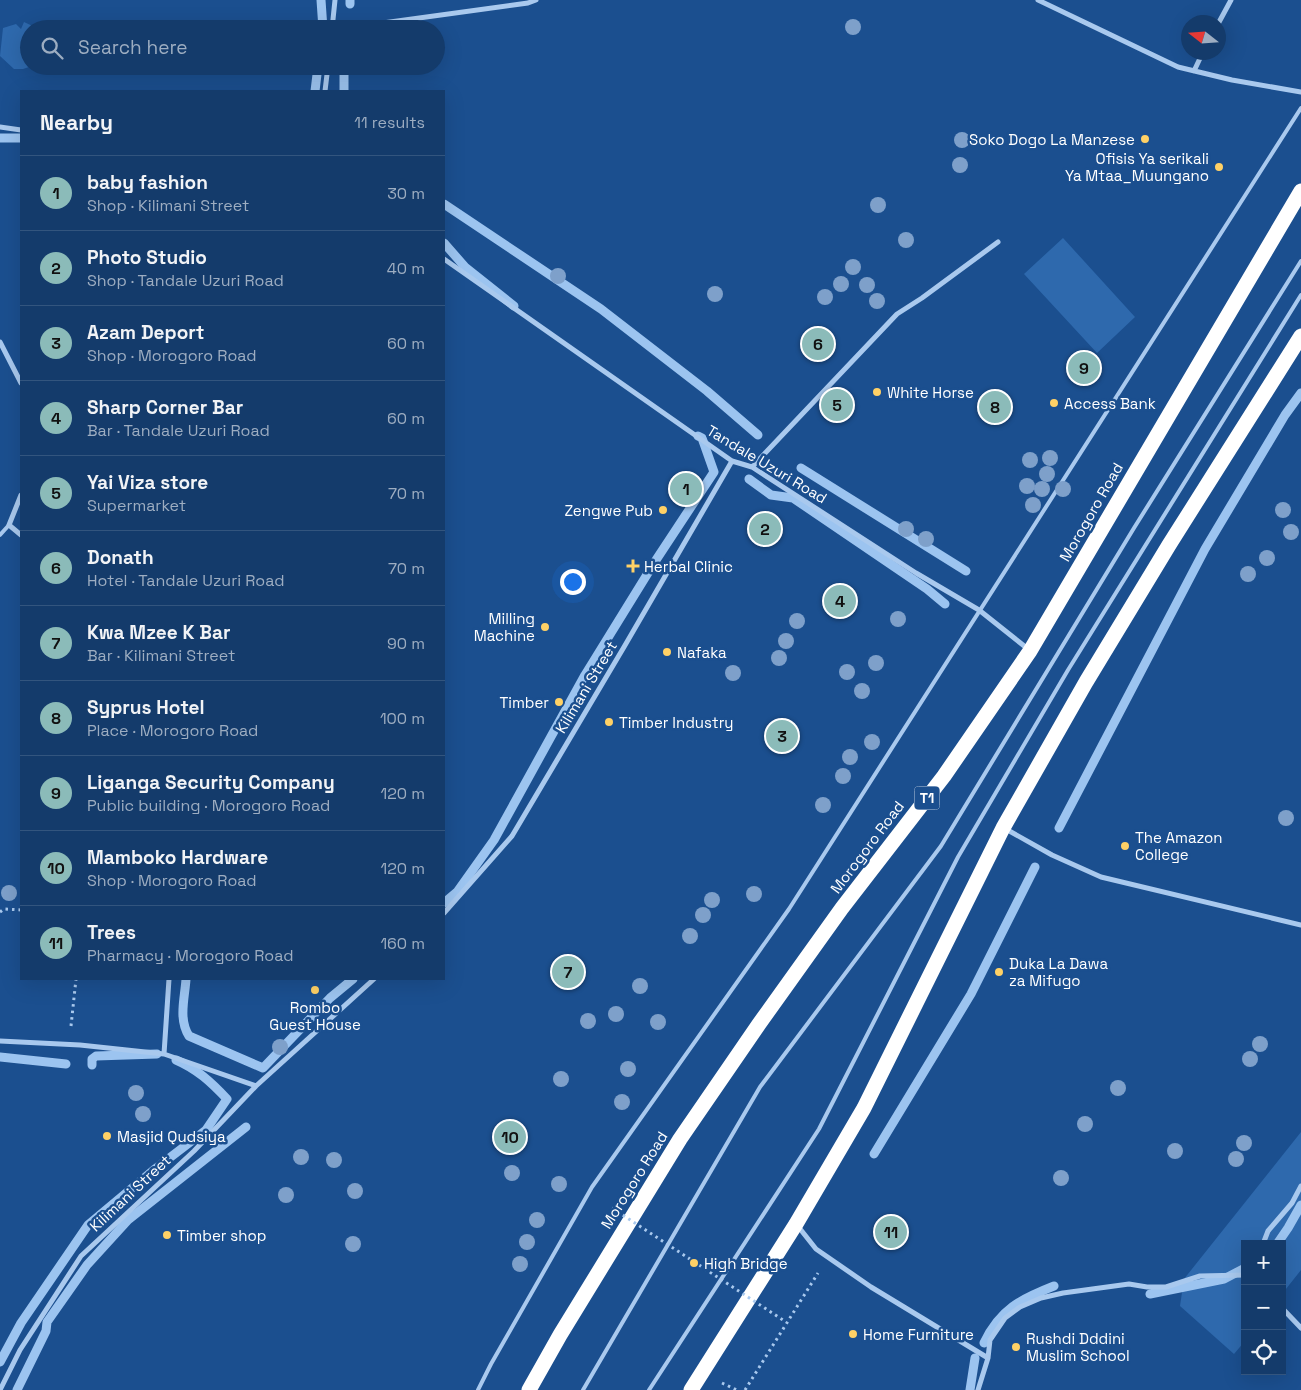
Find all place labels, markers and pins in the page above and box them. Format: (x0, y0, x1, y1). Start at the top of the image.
place label: Soko Dogo La Manzese (969, 130, 1135, 149)
marker: Soko Dogo La Manzese (1139, 133, 1151, 145)
place label: Ofisis Ya serikali Ya Mtaa_Muungano (1065, 149, 1209, 185)
marker: Ofisis Ya serikali Ya Mtaa_Muungano (1213, 161, 1225, 173)
pin: 6 (802, 325, 834, 363)
pin: 9 (1068, 349, 1100, 387)
place label: White Horse (887, 383, 974, 402)
pin: 5 (821, 386, 853, 424)
marker: White Horse (871, 386, 883, 398)
pin: 8 (979, 388, 1011, 426)
place label: Access Bank (1064, 394, 1156, 413)
marker: Access Bank (1048, 397, 1060, 409)
pin: 1 (670, 470, 702, 508)
place label: Zengwe Pub (564, 501, 653, 520)
marker: Zengwe Pub (657, 504, 669, 516)
pin: 2 (749, 510, 781, 548)
place label: Herbal Clinic (644, 557, 733, 576)
marker: Herbal Clinic (626, 559, 640, 573)
pin: 4 (824, 582, 856, 620)
place label: Milling Machine (474, 609, 535, 645)
marker: Milling Machine (539, 621, 551, 633)
place label: Nafaka (677, 643, 727, 662)
marker: Nafaka (661, 646, 673, 658)
place label: Timber (500, 693, 549, 712)
marker: Timber (553, 696, 565, 708)
place label: Timber Industry (619, 713, 733, 732)
marker: Timber Industry (603, 716, 615, 728)
pin: 3 (766, 717, 798, 755)
place label: The Amazon College (1135, 828, 1223, 864)
marker: The Amazon College (1119, 840, 1131, 852)
pin: 7 (552, 953, 584, 991)
place label: Duka La Dawa za Mifugo (1009, 954, 1108, 990)
marker: Duka La Dawa za Mifugo (993, 966, 1005, 978)
marker: Rombo Guest House (309, 984, 321, 996)
place label: Rombo Guest House (269, 998, 361, 1034)
pin: 10 (494, 1118, 526, 1156)
place label: Masjid Qudsiya (117, 1127, 226, 1146)
marker: Masjid Qudsiya (101, 1130, 113, 1142)
pin: 11 (875, 1213, 907, 1251)
place label: Timber shop (177, 1226, 266, 1245)
marker: Timber shop (161, 1229, 173, 1241)
place label: High Bridge (704, 1254, 788, 1273)
marker: High Bridge (688, 1257, 700, 1269)
place label: Home Furniture (863, 1325, 974, 1344)
marker: Home Furniture (847, 1328, 859, 1340)
place label: Rushdi Dddini Muslim School (1026, 1329, 1130, 1365)
marker: Rushdi Dddini Muslim School (1010, 1341, 1022, 1353)

